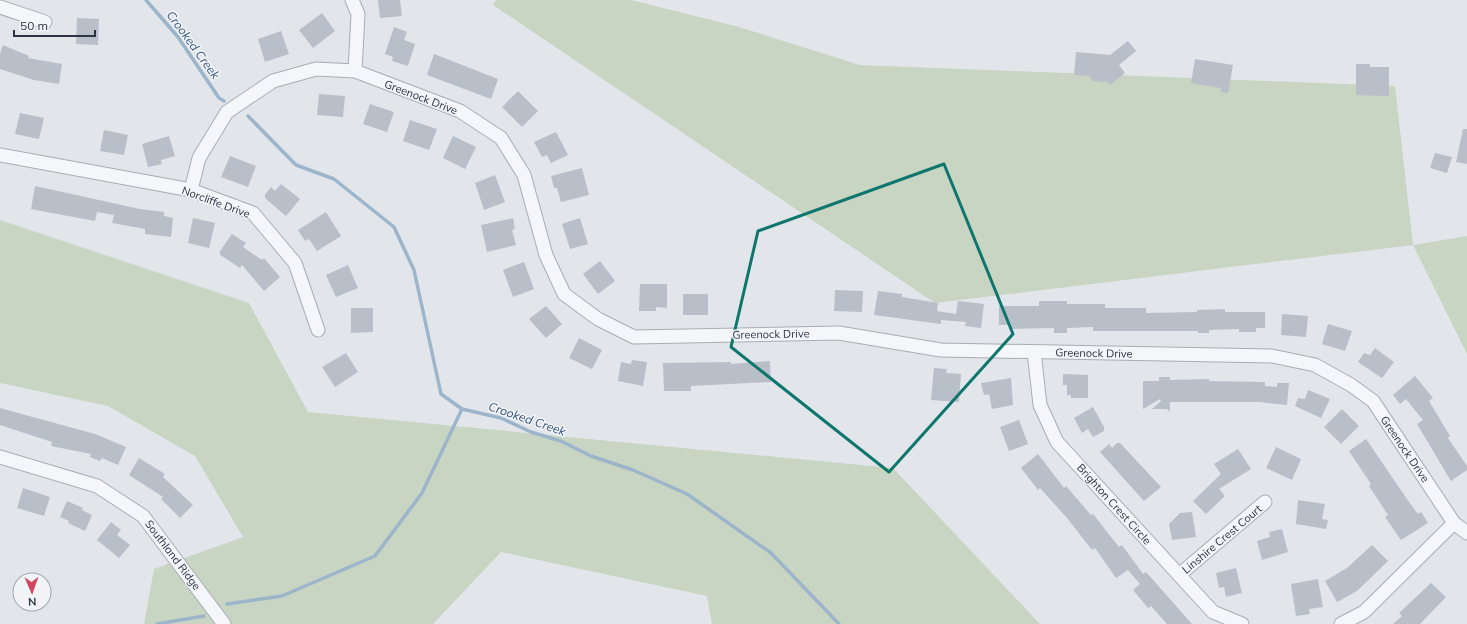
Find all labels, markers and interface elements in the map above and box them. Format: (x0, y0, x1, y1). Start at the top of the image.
water label: Crooked Creek (164, 8, 224, 82)
scale bar (14, 12, 95, 38)
text: 50 m (20, 18, 48, 33)
street label: Greenock Drive (382, 77, 460, 117)
street label: Norcliffe Drive (180, 183, 252, 221)
street label: Greenock Drive (732, 326, 810, 342)
street label: Greenock Drive (1055, 345, 1133, 361)
water label: Crooked Creek (487, 398, 569, 439)
street label: Greenock Drive (1378, 413, 1432, 485)
street label: Brighton Crest Circle (1074, 461, 1154, 547)
street label: Linshire Crest Court (1179, 501, 1265, 576)
street label: Southland Ridge (142, 517, 204, 593)
north arrow (12, 572, 52, 612)
text: N (28, 595, 37, 609)

